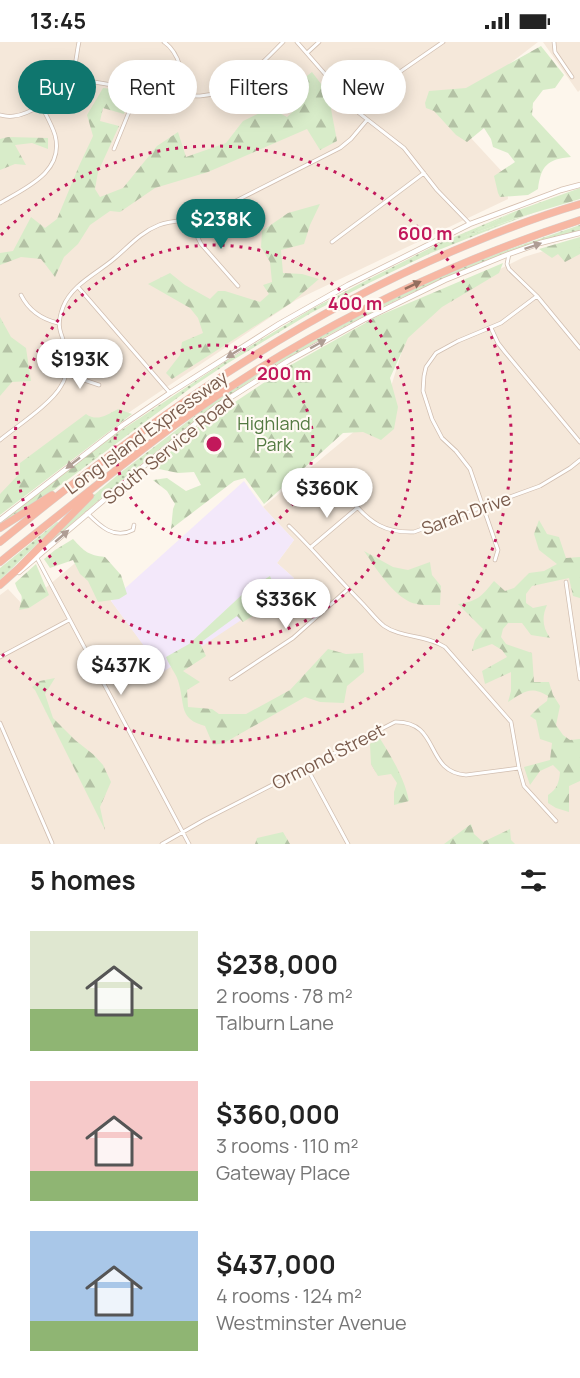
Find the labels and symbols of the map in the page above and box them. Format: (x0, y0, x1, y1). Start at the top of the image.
pin: $238K (179, 199, 263, 250)
text: 600 m (398, 221, 452, 245)
one-way arrow (524, 241, 542, 250)
one-way arrow (405, 280, 422, 289)
text: 400 m (328, 291, 382, 315)
pin: $193K (38, 339, 122, 390)
one-way arrow (310, 339, 327, 349)
one-way arrow (226, 347, 242, 358)
text: 200 m (257, 361, 311, 385)
street label: Long Island Expressway (60, 365, 233, 499)
street label: South Service Road (98, 389, 238, 509)
park label: Highland Park (237, 411, 311, 456)
centre of rings (204, 434, 224, 454)
one-way arrow (66, 457, 81, 469)
pin: $360K (285, 468, 369, 519)
street label: Sarah Drive (418, 486, 514, 540)
one-way arrow (54, 529, 69, 543)
pin: $336K (244, 579, 328, 630)
pin: $437K (79, 645, 163, 696)
street label: Ormond Street (268, 717, 388, 795)

